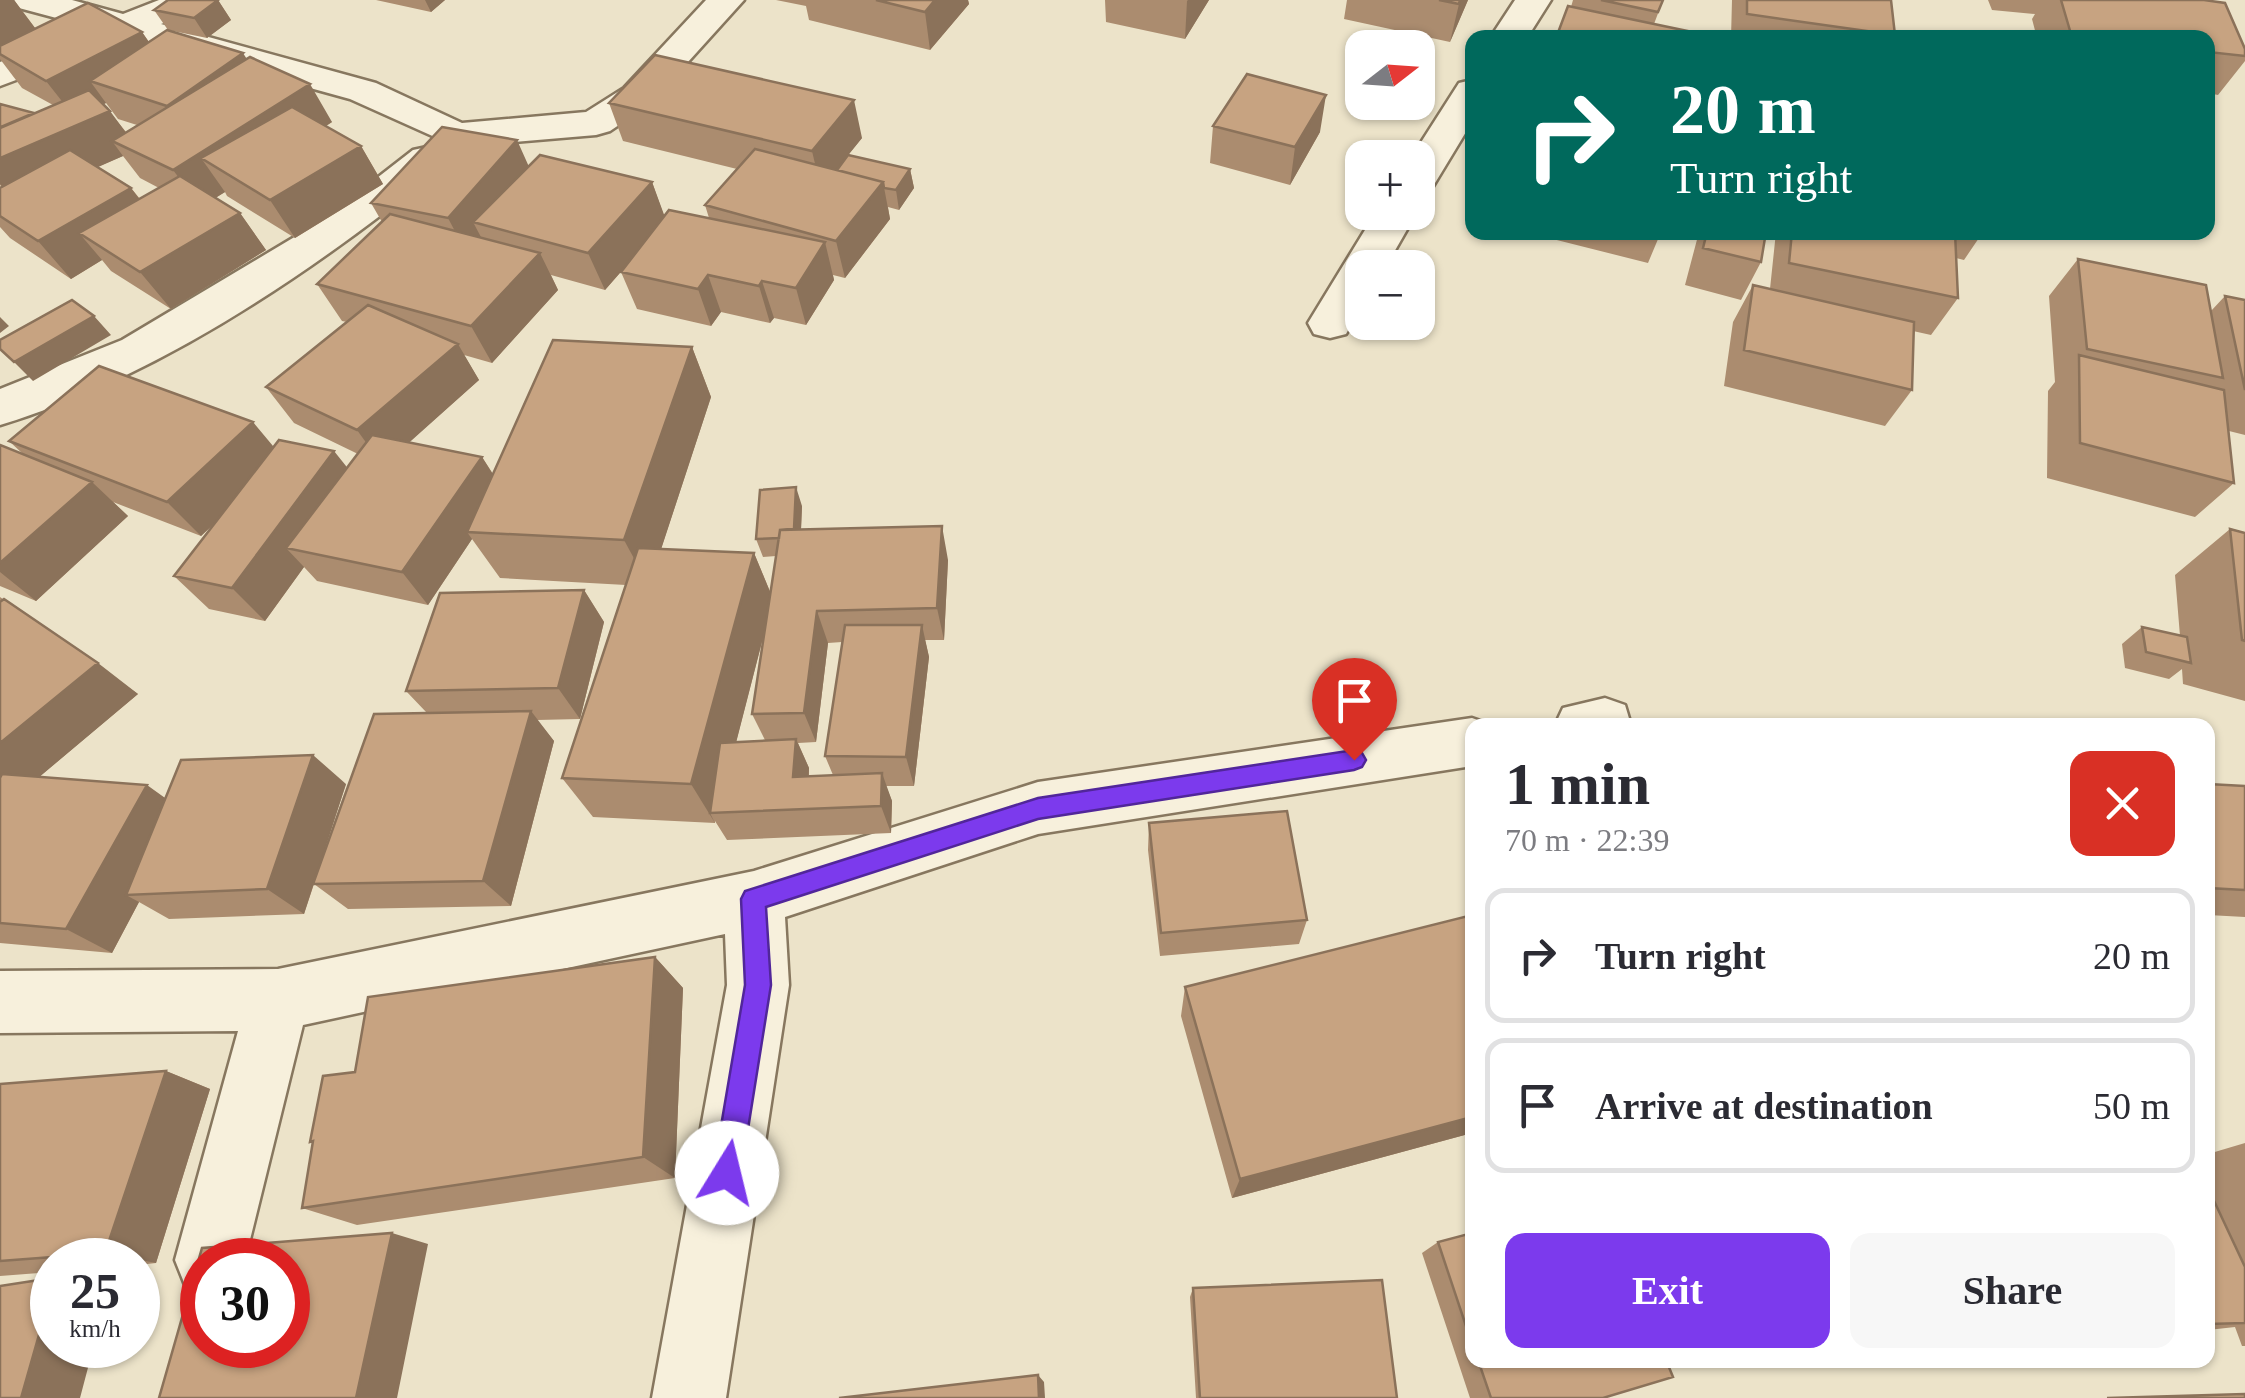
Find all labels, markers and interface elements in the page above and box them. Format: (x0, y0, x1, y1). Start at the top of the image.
north arrow (1345, 30, 1435, 120)
map controls (1345, 30, 1435, 340)
icon: right (1505, 70, 1635, 200)
text: 20 m (1670, 71, 1816, 148)
button: + (1345, 140, 1435, 230)
text: Turn right (1670, 153, 1852, 203)
button: − (1345, 250, 1435, 340)
pin (1312, 658, 1397, 761)
icon: arrive (1327, 673, 1382, 728)
text: 1 min (1505, 751, 1650, 817)
button: close (2070, 751, 2175, 856)
text: 70 m · 22:39 (1505, 822, 1669, 858)
icon: right (1510, 928, 1565, 983)
text: Turn right (1595, 935, 1766, 977)
text: 20 m (2093, 935, 2170, 977)
icon: arrive (1510, 1078, 1565, 1133)
text: Arrive at destination (1595, 1085, 1933, 1127)
text: 50 m (2093, 1085, 2170, 1127)
position arrow (675, 1121, 779, 1225)
button: Exit (1505, 1233, 1830, 1348)
button: Share (1850, 1233, 2175, 1348)
speed limit sign: 30 (180, 1238, 310, 1368)
text: 25 (70, 1263, 120, 1319)
text: km/h (69, 1315, 121, 1342)

